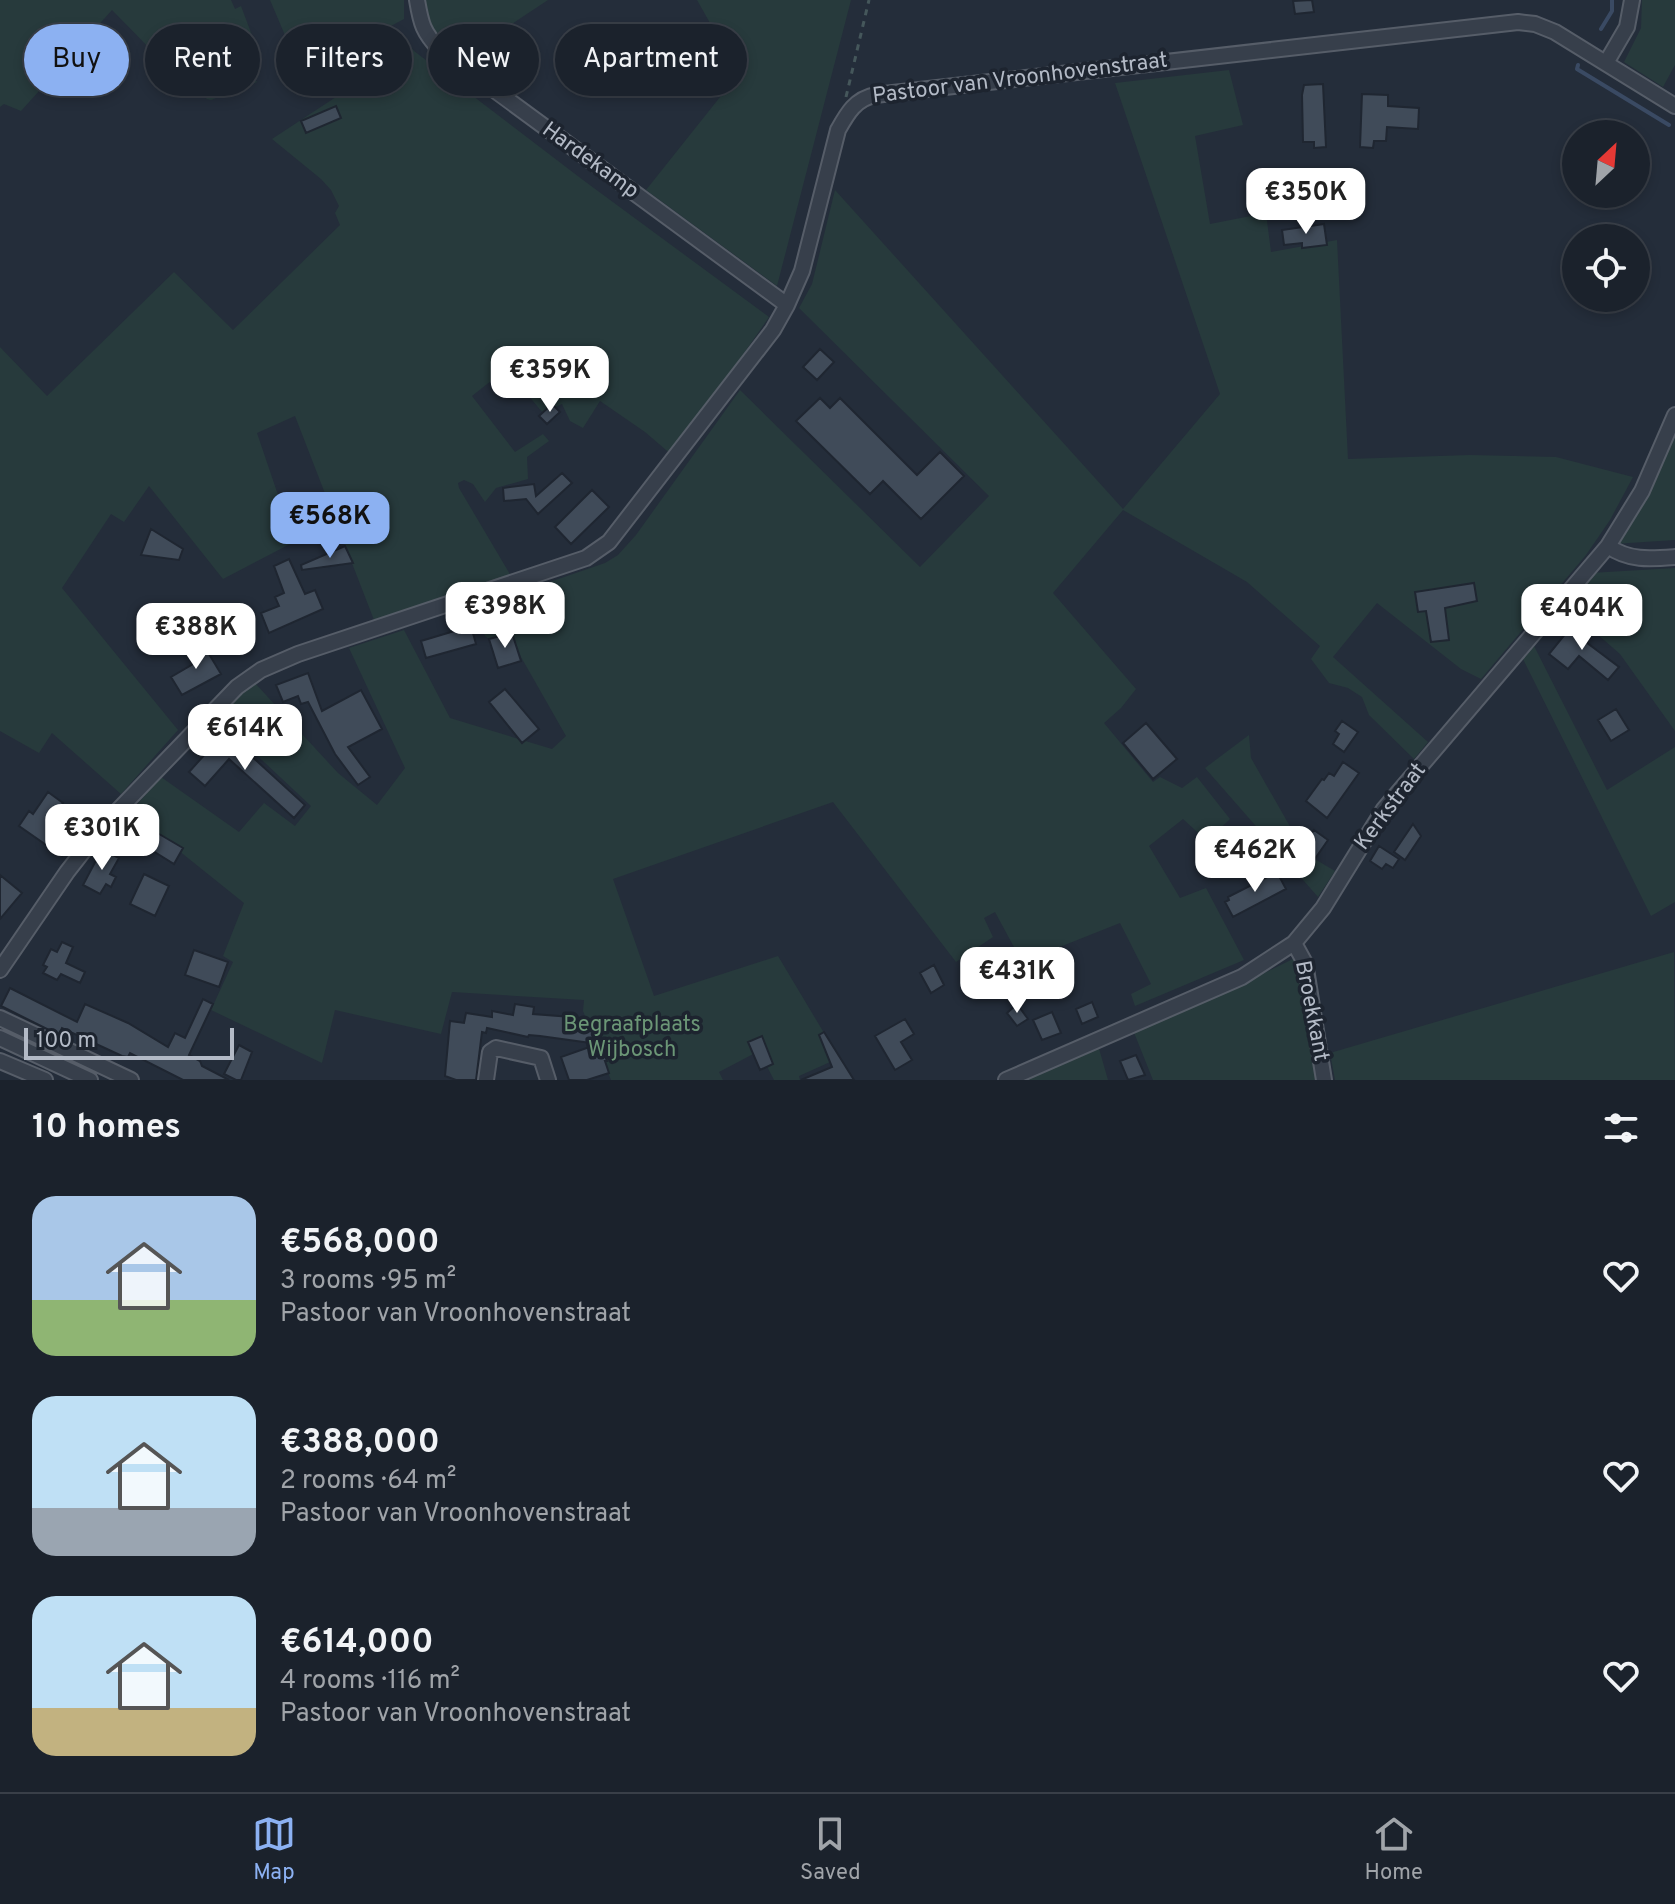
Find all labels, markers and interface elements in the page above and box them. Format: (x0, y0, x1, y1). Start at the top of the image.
chip: Buy (24, 24, 129, 96)
chip: Rent (145, 24, 260, 96)
chip: Filters (276, 24, 412, 96)
chip: New (428, 24, 539, 96)
chip: Apartment (555, 24, 747, 96)
street label: Pastoor van Vroonhovenstraat (871, 47, 1169, 111)
street label: Hardekamp (536, 117, 644, 205)
north arrow (1562, 120, 1650, 208)
map controls (1562, 120, 1650, 312)
pin: €350K (1250, 168, 1362, 236)
text: €350K (1264, 177, 1348, 210)
button: locate (1562, 224, 1650, 312)
pin: €359K (494, 346, 606, 414)
text: €359K (509, 355, 591, 388)
pin: €568K (274, 492, 386, 560)
text: €568K (288, 501, 372, 534)
pin: €398K (449, 582, 561, 650)
pin: €404K (1526, 584, 1638, 652)
text: €398K (464, 591, 546, 624)
text: €404K (1539, 593, 1625, 626)
pin: €388K (140, 603, 252, 671)
text: €388K (154, 612, 238, 645)
pin: €614K (189, 704, 301, 772)
text: €614K (206, 713, 284, 746)
street label: Kerkstraat (1349, 758, 1433, 856)
pin: €301K (46, 804, 158, 872)
text: €301K (63, 813, 141, 846)
pin: €462K (1199, 826, 1311, 894)
text: €462K (1213, 835, 1297, 868)
pin: €431K (961, 947, 1073, 1015)
text: €431K (978, 956, 1056, 989)
street label: Broekkant (1288, 958, 1334, 1064)
park label: Begraafplaats Wijbosch (563, 1012, 701, 1064)
scale bar (24, 1024, 234, 1060)
text: 100 m (36, 1028, 96, 1055)
icon: filters (1599, 1106, 1643, 1150)
text: 10 homes (32, 1107, 181, 1150)
text: €568,000 (280, 1222, 440, 1265)
icon: home (96, 1228, 192, 1324)
icon: heart (1599, 1254, 1643, 1298)
text: 3 rooms · 95 m² (280, 1265, 456, 1298)
text: Pastoor van Vroonhovenstraat (280, 1298, 631, 1331)
text: €388,000 (280, 1422, 440, 1465)
icon: home (96, 1428, 192, 1524)
icon: heart (1599, 1454, 1643, 1498)
text: 2 rooms · 64 m² (280, 1465, 456, 1498)
text: Pastoor van Vroonhovenstraat (280, 1498, 631, 1531)
text: €614,000 (280, 1622, 434, 1665)
icon: home (96, 1628, 192, 1724)
icon: heart (1599, 1654, 1643, 1698)
text: 4 rooms · 116 m² (280, 1665, 460, 1698)
text: Pastoor van Vroonhovenstraat (280, 1698, 631, 1731)
tab: Map (252, 1812, 296, 1887)
tab: Saved (800, 1812, 861, 1887)
tab: Home (1365, 1812, 1423, 1887)

